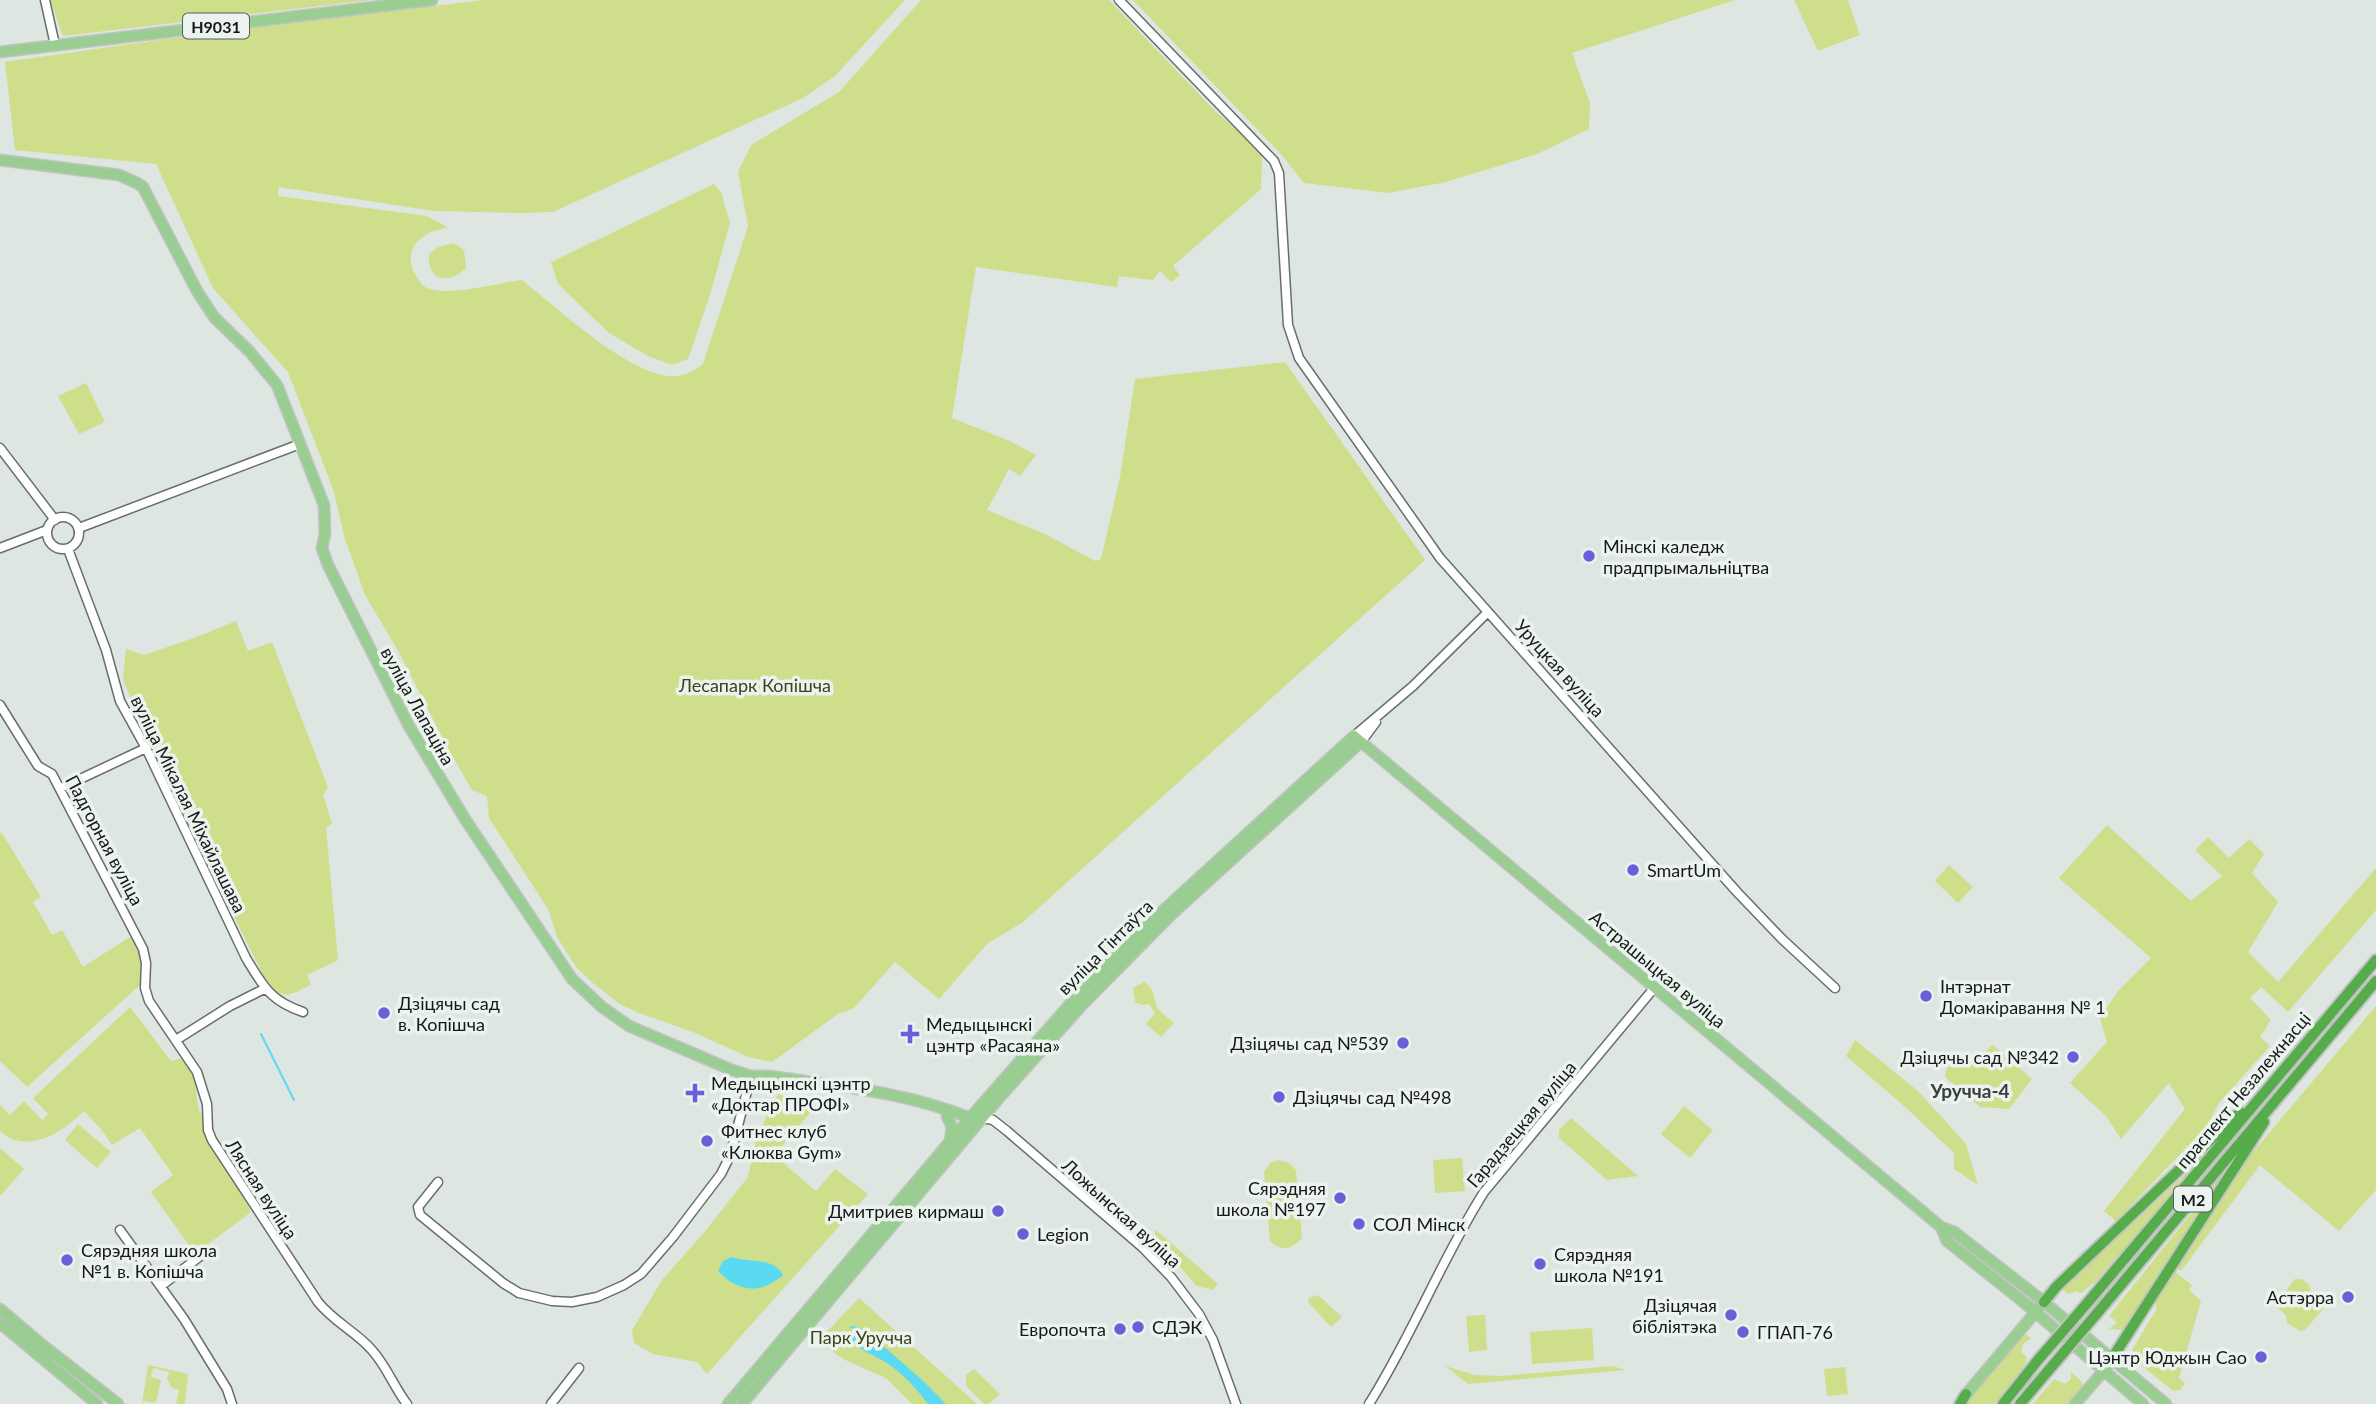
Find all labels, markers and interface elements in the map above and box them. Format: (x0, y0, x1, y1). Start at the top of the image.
road number: Н9031 (183, 14, 249, 38)
place label: Мінскі каледж прадпрымальніцтва (1603, 535, 1769, 578)
marker: Мінскі каледж прадпрымальніцтва (1581, 548, 1597, 564)
street label: Уруцкая вуліца (1510, 615, 1610, 721)
street label: вуліца Лапаціна (376, 643, 460, 769)
park label: Лесапарк Копішча (678, 674, 831, 696)
street label: вуліца Мікалая Міхайлашава (127, 692, 251, 916)
street label: Падгорная вуліца (61, 771, 149, 909)
place label: SmartUm (1647, 859, 1721, 881)
marker: SmartUm (1625, 862, 1641, 878)
street label: вуліца Гінтаўта (1053, 895, 1157, 999)
street label: Астрашыцкая вуліца (1585, 906, 1731, 1032)
place label: Інтэрнат Домакіравання № 1 (1940, 975, 2106, 1018)
marker: Інтэрнат Домакіравання № 1 (1918, 988, 1934, 1004)
place label: Дзіцячы сад в. Копішча (398, 992, 500, 1035)
marker: Дзіцячы сад в. Копішча (376, 1005, 392, 1021)
street label: праспект Незалежнасці (2171, 1007, 2315, 1173)
place label: Медыцынскі цэнтр «Расаяна» (926, 1013, 1060, 1056)
marker: Медыцынскі цэнтр «Расаяна» (900, 1024, 920, 1044)
place label: Дзіцячы сад №539 (1230, 1032, 1389, 1054)
marker: Дзіцячы сад №539 (1395, 1035, 1411, 1051)
place label: Дзіцячы сад №342 (1900, 1046, 2059, 1068)
marker: Дзіцячы сад №342 (2065, 1049, 2081, 1065)
street label: Гарадзецкая вуліца (1462, 1056, 1580, 1192)
place label: Медыцынскі цэнтр «Доктар ПРОФІ» (711, 1072, 871, 1115)
district label: Уручча-4 (1929, 1079, 2010, 1102)
marker: Медыцынскі цэнтр «Доктар ПРОФІ» (685, 1083, 705, 1103)
place label: Дзіцячы сад №498 (1293, 1086, 1452, 1108)
marker: Дзіцячы сад №498 (1271, 1089, 1287, 1105)
place label: Фитнес клуб «Клюква Gym» (721, 1120, 842, 1163)
marker: Фитнес клуб «Клюква Gym» (699, 1133, 715, 1149)
street label: Лясная вуліца (221, 1134, 302, 1243)
street label: Ложынская вуліца (1057, 1153, 1186, 1272)
place label: Сярэдняя школа №197 (1216, 1177, 1326, 1220)
road number: М2 (2174, 1186, 2212, 1212)
marker: Сярэдняя школа №197 (1332, 1190, 1348, 1206)
place label: Дмитриев кирмаш (828, 1200, 984, 1222)
marker: Дмитриев кирмаш (990, 1203, 1006, 1219)
place label: СОЛ Мінск (1373, 1213, 1466, 1235)
marker: СОЛ Мінск (1351, 1216, 1367, 1232)
place label: Legion (1037, 1223, 1089, 1245)
marker: Legion (1015, 1226, 1031, 1242)
place label: Сярэдняя школа №1 в. Копішча (81, 1239, 217, 1282)
place label: Сярэдняя школа №191 (1554, 1243, 1664, 1286)
marker: Сярэдняя школа №1 в. Копішча (59, 1252, 75, 1268)
marker: Сярэдняя школа №191 (1532, 1256, 1548, 1272)
place label: Астэрра (2267, 1286, 2334, 1308)
marker: Астэрра (2340, 1289, 2356, 1305)
place label: Дзіцячая бібліятэка (1632, 1294, 1717, 1337)
marker: Дзіцячая бібліятэка (1723, 1307, 1739, 1323)
place label: СДЭК (1152, 1316, 1202, 1338)
place label: Европочта (1019, 1318, 1106, 1340)
marker: СДЭК (1130, 1319, 1146, 1335)
marker: Европочта (1112, 1321, 1128, 1337)
place label: ГПАП-76 (1757, 1321, 1833, 1343)
marker: ГПАП-76 (1735, 1324, 1751, 1340)
park label: Парк Уручча (810, 1326, 912, 1348)
place label: Цэнтр Юджын Сао (2088, 1346, 2247, 1368)
marker: Цэнтр Юджын Сао (2253, 1349, 2269, 1365)

